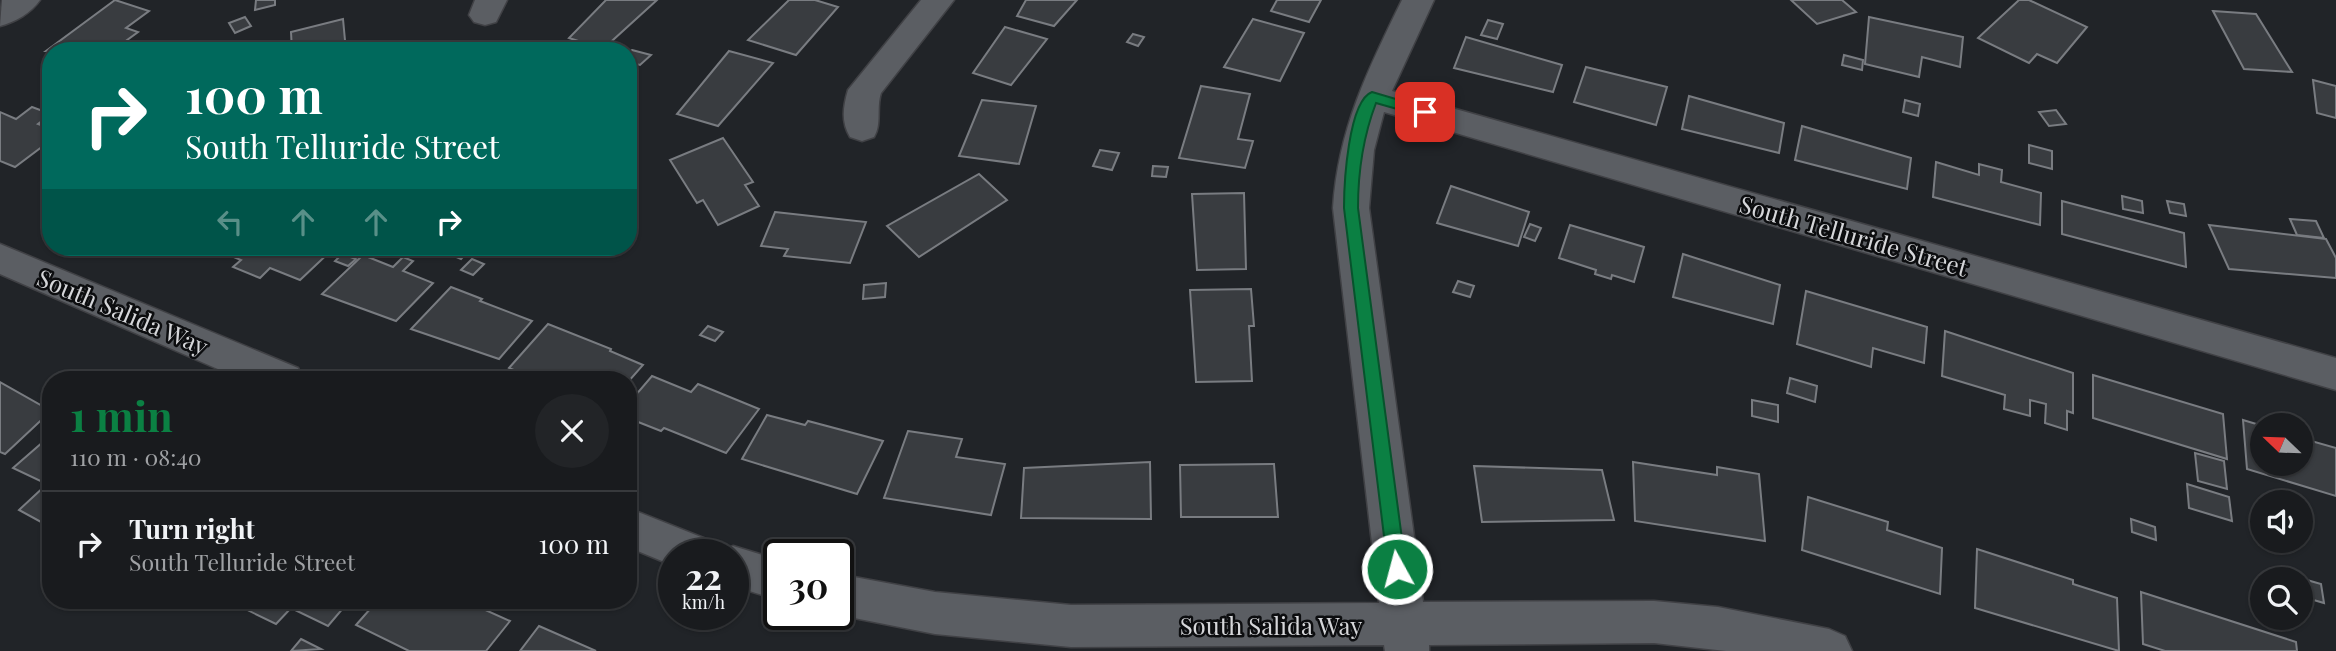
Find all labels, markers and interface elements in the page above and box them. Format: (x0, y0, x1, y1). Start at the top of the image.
text: 100 m (185, 61, 323, 126)
icon: right (70, 70, 161, 161)
pin (1395, 82, 1455, 142)
icon: arrive (1406, 93, 1444, 131)
text: South Telluride Street (185, 124, 500, 167)
street label: South Telluride Street (1736, 187, 1972, 283)
icon: left (211, 203, 249, 241)
icon: ahead (284, 203, 322, 241)
icon: ahead (357, 203, 395, 241)
icon: right (430, 203, 468, 241)
street label: South Salida Way (33, 261, 213, 361)
text: 1 min (70, 387, 173, 443)
button: close (535, 394, 609, 468)
north arrow (2250, 413, 2314, 476)
map controls (2250, 413, 2313, 630)
text: 110 m · 08:40 (70, 441, 202, 472)
button: sound (2250, 490, 2313, 553)
text: Turn right (129, 511, 255, 546)
icon: right (70, 525, 108, 563)
text: 100 m (539, 526, 609, 561)
position arrow (1360, 532, 1434, 606)
speed limit sign: 30 (763, 539, 854, 630)
text: South Telluride Street (129, 546, 355, 577)
text: 22 (685, 552, 722, 599)
button: search (2250, 567, 2313, 630)
text: km/h (682, 590, 725, 614)
street label: South Salida Way (1180, 609, 1362, 641)

